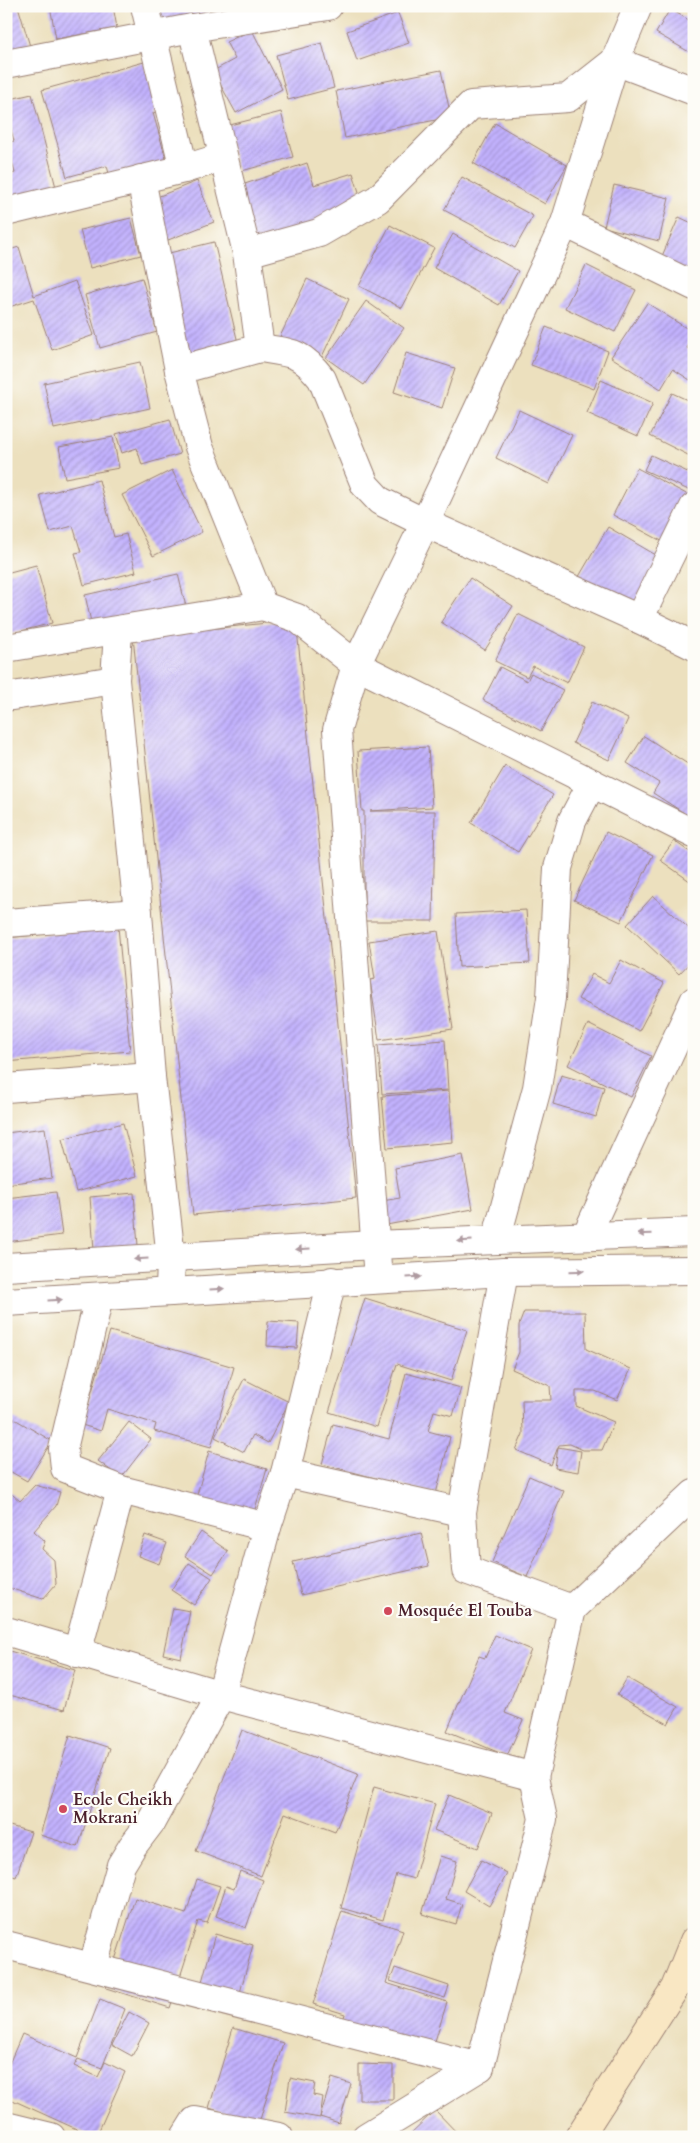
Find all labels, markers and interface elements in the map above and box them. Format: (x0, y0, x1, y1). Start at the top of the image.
one-way arrow (637, 1230, 653, 1238)
one-way arrow (457, 1237, 473, 1245)
one-way arrow (295, 1246, 311, 1254)
one-way arrow (132, 1256, 148, 1264)
one-way arrow (569, 1267, 585, 1275)
one-way arrow (406, 1272, 422, 1280)
one-way arrow (209, 1285, 225, 1293)
one-way arrow (47, 1295, 63, 1303)
place label: Mosquée El Touba (398, 1600, 532, 1622)
marker: Mosquée El Touba (382, 1605, 394, 1617)
place label: Ecole Cheikh Mokrani (73, 1789, 173, 1829)
marker: Ecole Cheikh Mokrani (57, 1803, 69, 1815)

